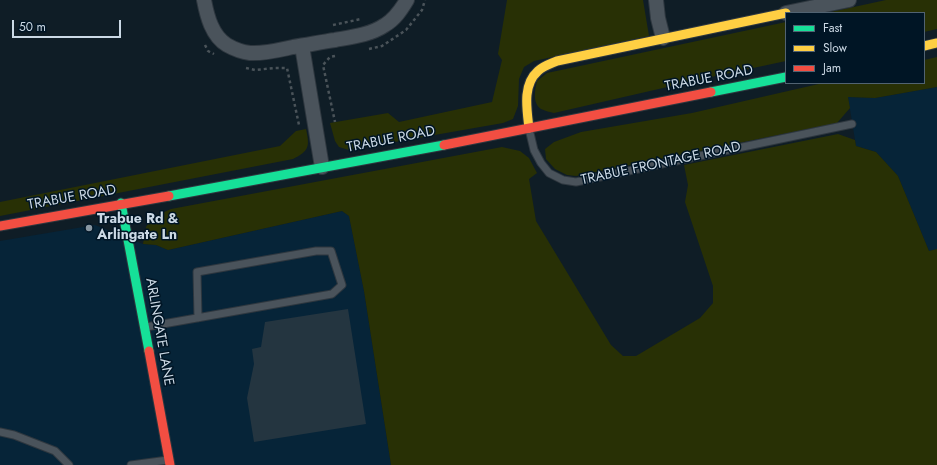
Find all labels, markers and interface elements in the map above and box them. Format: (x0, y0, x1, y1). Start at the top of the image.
scale bar (14, 12, 123, 38)
legend (785, 12, 925, 84)
text: 50 m (19, 18, 46, 36)
text: Fast (823, 19, 842, 37)
text: Slow (823, 39, 847, 57)
text: Jam (823, 59, 841, 77)
street label: TRABUE ROAD (664, 62, 754, 96)
street label: TRABUE ROAD (346, 123, 436, 157)
street label: TRABUE FRONTAGE ROAD (580, 139, 742, 189)
street label: TRABUE ROAD (27, 182, 117, 214)
place label: Trabue Rd & Arlingate Ln (97, 212, 178, 244)
marker: Trabue Rd & Arlingate Ln (84, 223, 94, 233)
street label: ARLINGATE LANE (141, 277, 177, 387)

